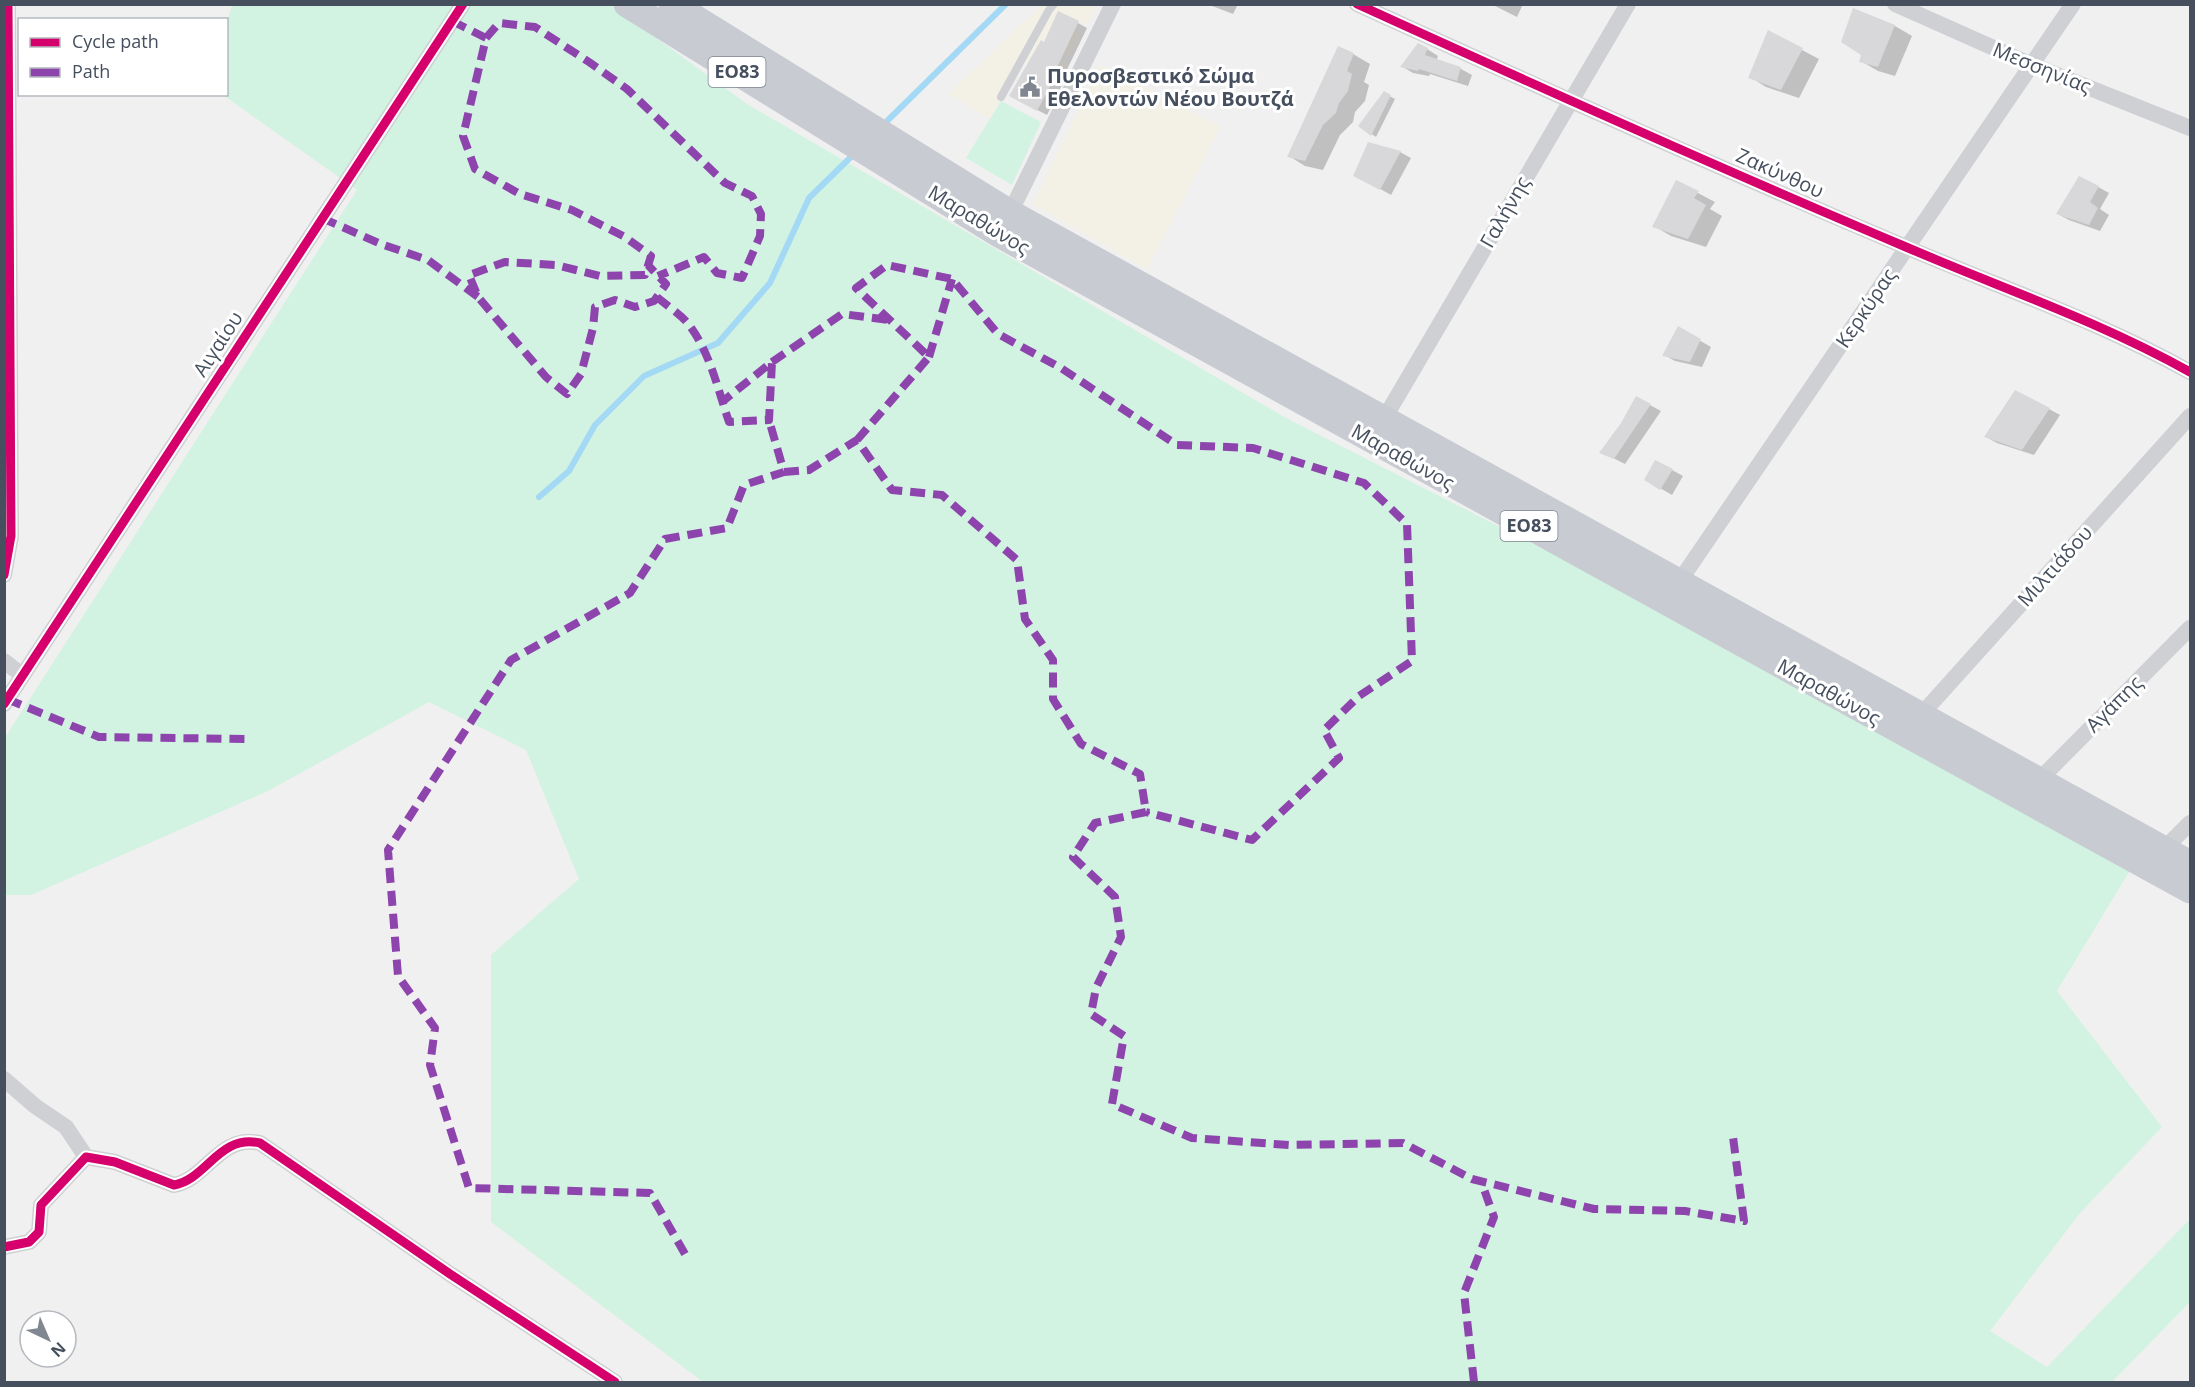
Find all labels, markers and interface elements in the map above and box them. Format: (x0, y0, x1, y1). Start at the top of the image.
legend (18, 18, 228, 96)
text: Cycle path (72, 29, 159, 53)
street label: Μεσσηνίας (1989, 36, 2096, 100)
road number: ΕΟ83 (708, 57, 766, 87)
text: Path (72, 59, 110, 83)
place label: Πυροσβεστικό Σώμα Εθελοντών Νέου Βουτζά (1047, 62, 1294, 112)
public building icon: Πυροσβεστικό Σώμα Εθελοντών Νέου Βουτζά (1018, 75, 1042, 99)
street label: Ζακύνθου (1732, 141, 1828, 204)
street label: Γαλήνης (1473, 171, 1536, 252)
street label: Μαραθώνος (923, 179, 1035, 261)
street label: Κερκύρας (1829, 262, 1902, 353)
street label: Αιγαίου (186, 306, 249, 382)
street label: Μαραθώνος (1347, 417, 1460, 496)
road number: ΕΟ83 (1500, 511, 1558, 541)
street label: Μιλτιάδου (2011, 519, 2098, 612)
street label: Μαραθώνος (1773, 652, 1886, 731)
street label: Αγάπης (2079, 669, 2148, 738)
north arrow (18, 1309, 78, 1369)
text: N (46, 1337, 71, 1362)

